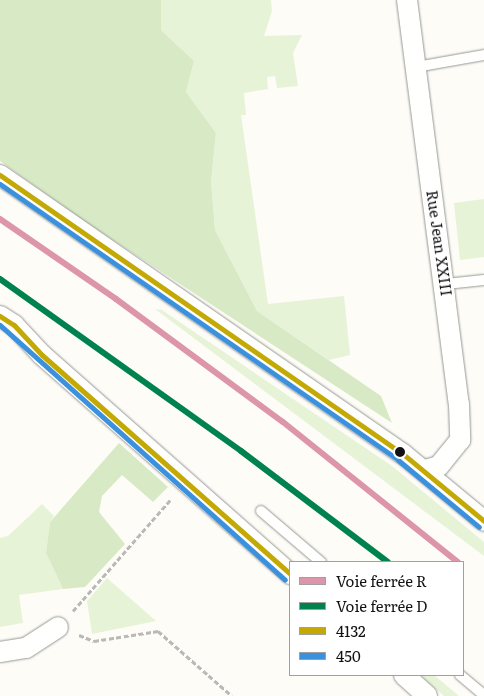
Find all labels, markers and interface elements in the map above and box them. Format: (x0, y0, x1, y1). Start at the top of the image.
street label: Rue Jean XXIII (424, 189, 456, 297)
unlabelled marker (395, 447, 405, 457)
legend (289, 561, 464, 676)
text: Voie ferrée R (336, 569, 427, 592)
text: Voie ferrée D (336, 594, 428, 617)
text: 4132 (336, 619, 366, 642)
text: 450 (336, 644, 361, 667)

